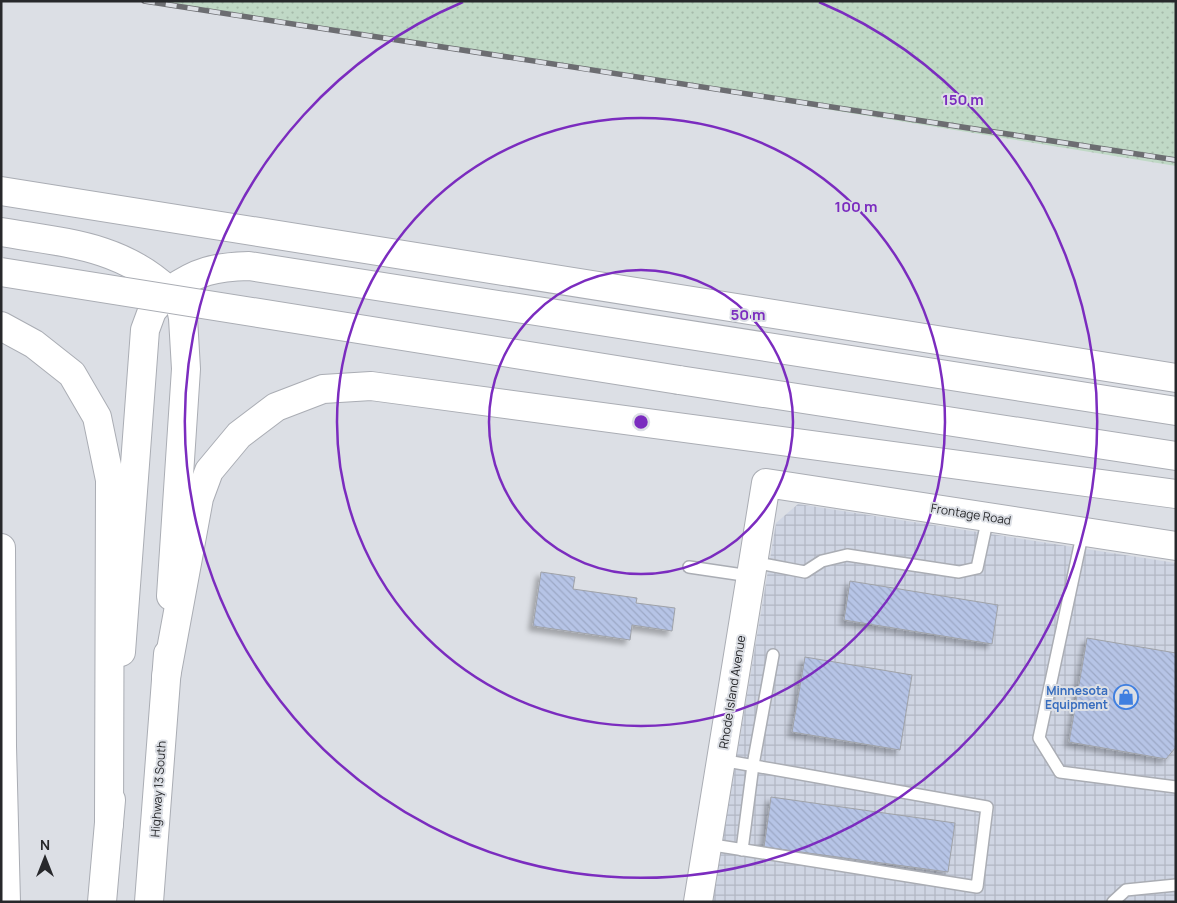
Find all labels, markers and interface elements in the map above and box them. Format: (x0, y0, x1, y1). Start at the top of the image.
text: 150 m (942, 89, 984, 110)
text: 100 m (835, 196, 877, 217)
text: 50 m (730, 304, 766, 325)
centre of rings (632, 413, 650, 431)
street label: Frontage Road (930, 499, 1012, 529)
street label: Rhode Island Avenue (715, 634, 749, 750)
place label: Minnesota Equipment (1045, 682, 1108, 713)
shop icon: Minnesota Equipment (1113, 684, 1139, 710)
street label: Highway 13 South (146, 740, 170, 838)
north arrow (20, 833, 70, 883)
text: N (40, 835, 50, 854)

